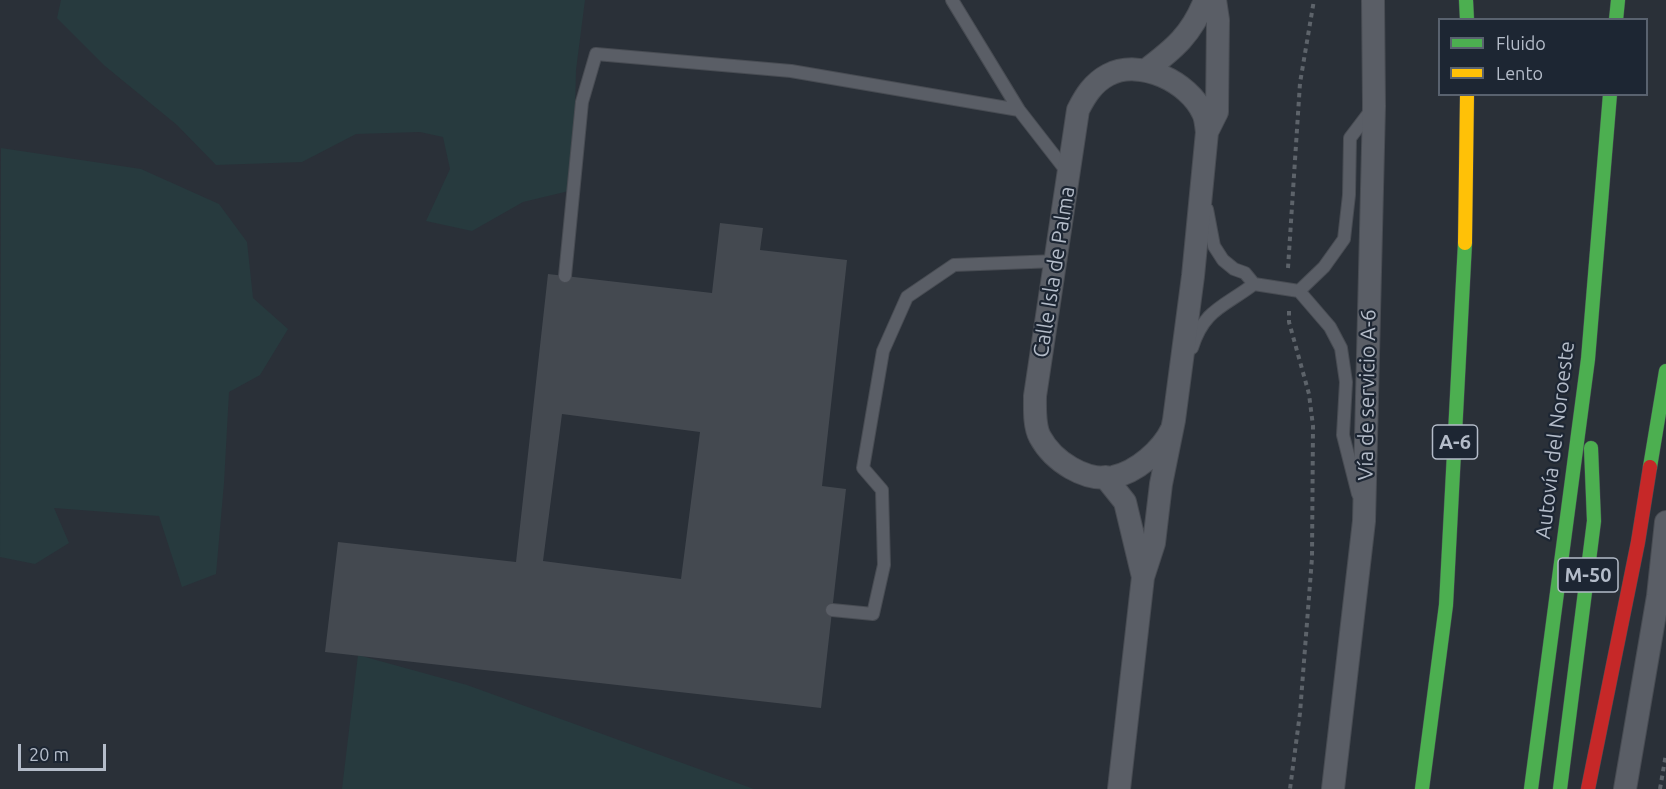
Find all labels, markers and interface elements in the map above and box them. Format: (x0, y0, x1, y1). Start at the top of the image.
legend (1438, 18, 1648, 96)
text: Fluido (1496, 33, 1546, 53)
text: Lento (1496, 63, 1543, 83)
street label: Calle Isla de Palma (1028, 185, 1080, 359)
street label: Vía de servicio A-6 (1353, 309, 1381, 481)
street label: Autovía del Noroeste (1530, 340, 1580, 540)
road number: A-6 (1432, 425, 1478, 459)
road number: M-50 (1558, 558, 1618, 592)
scale bar (21, 732, 110, 770)
text: 20 m (29, 744, 69, 764)

